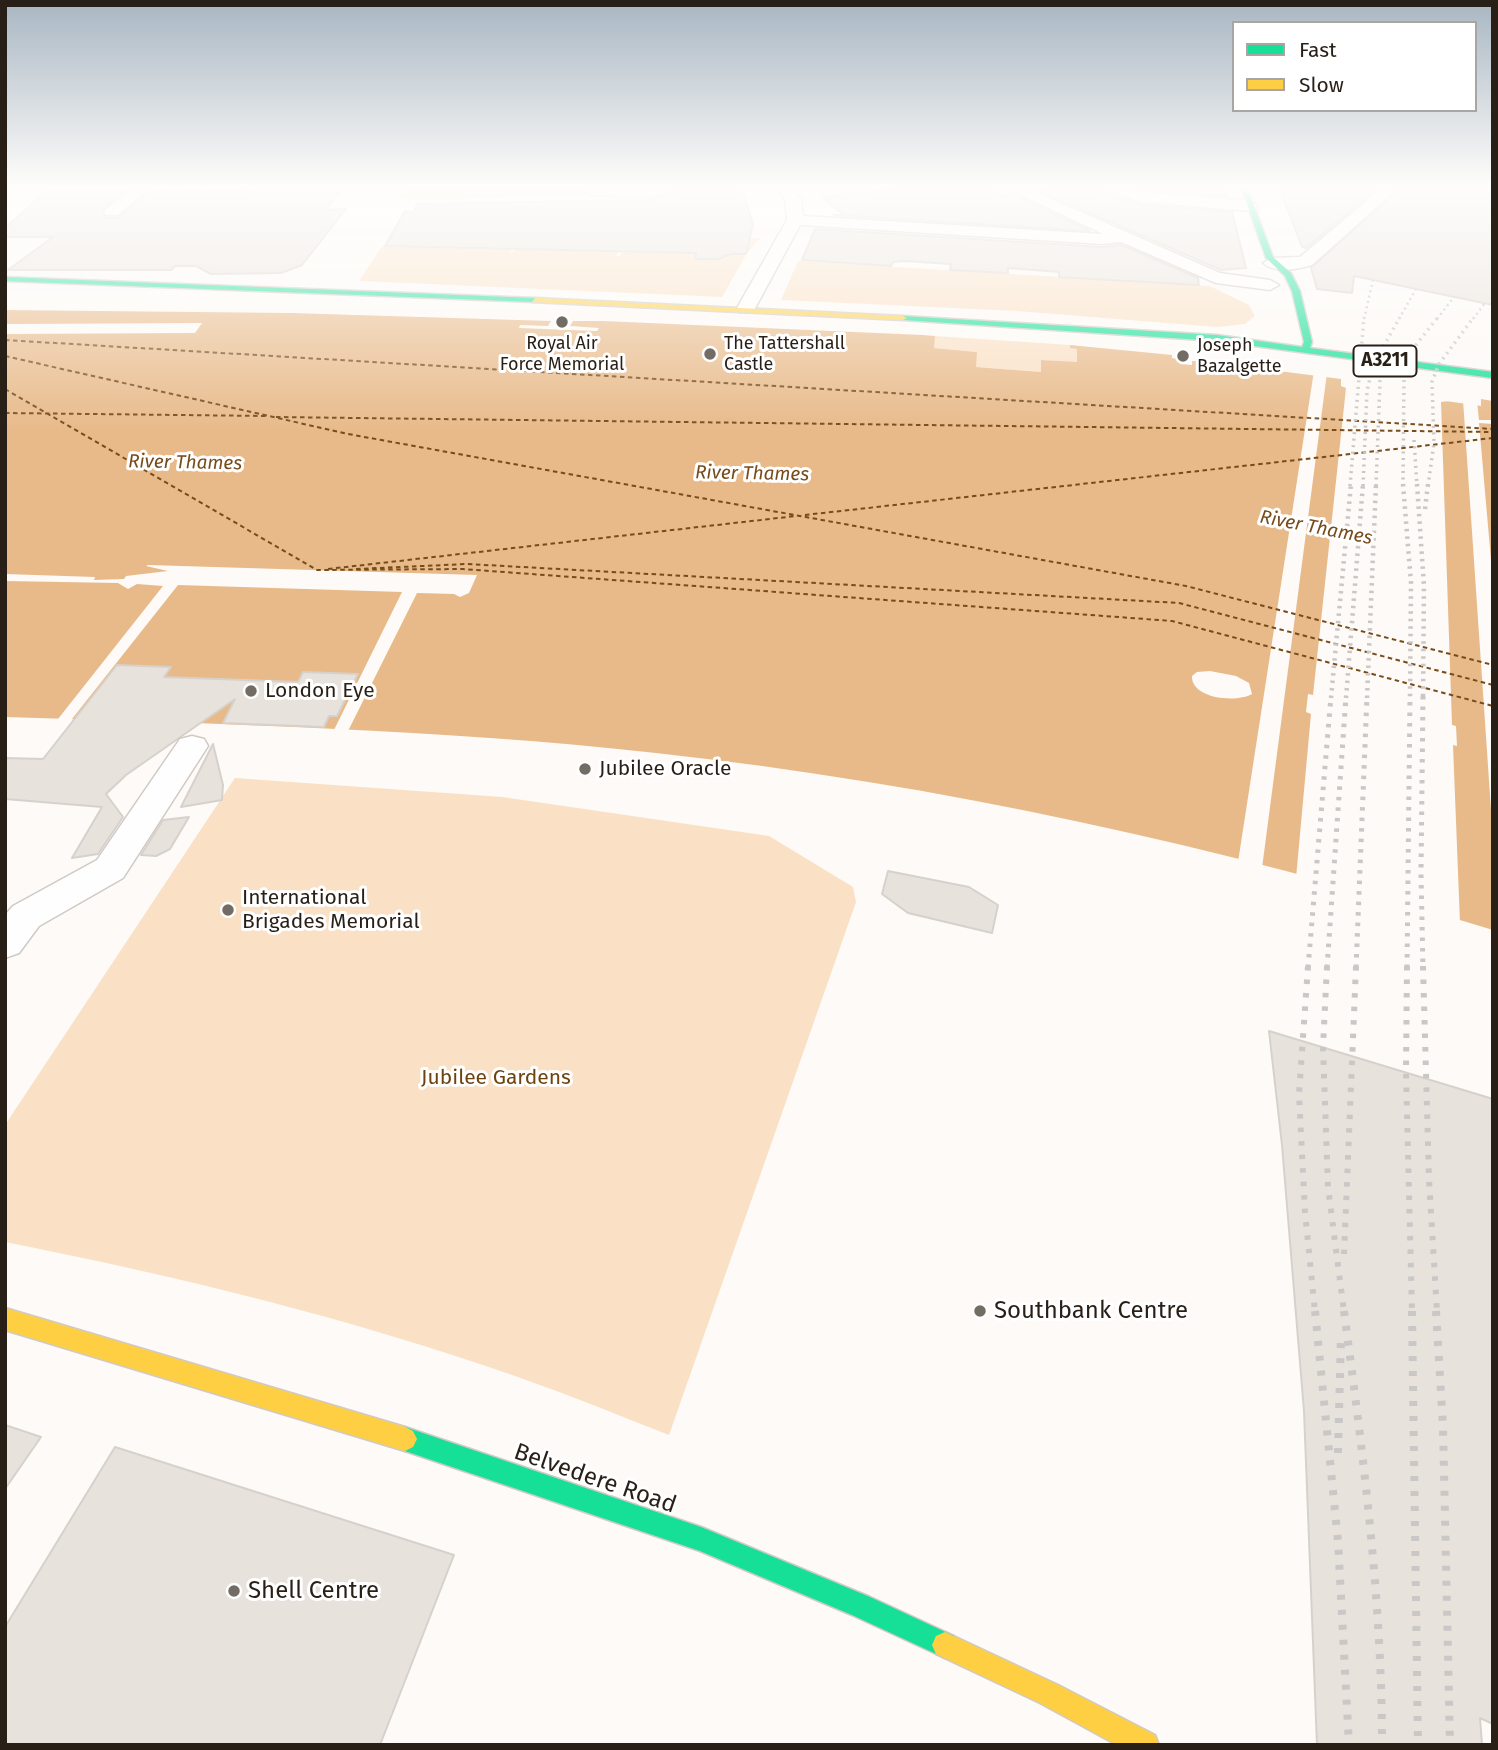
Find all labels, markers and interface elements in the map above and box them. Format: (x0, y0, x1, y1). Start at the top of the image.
legend (1232, 21, 1477, 112)
text: Fast (1299, 37, 1337, 63)
text: Slow (1299, 72, 1344, 98)
marker: Royal Air Force Memorial (554, 314, 570, 330)
place label: Royal Air Force Memorial (500, 333, 624, 376)
place label: The Tattershall Castle (724, 333, 845, 376)
place label: Joseph Bazalgette (1197, 335, 1282, 378)
marker: The Tattershall Castle (702, 346, 718, 362)
road number: A3211 (1354, 346, 1416, 376)
marker: Joseph Bazalgette (1175, 348, 1191, 364)
water label: River Thames (128, 451, 242, 475)
water label: River Thames (695, 462, 809, 486)
water label: River Thames (1258, 506, 1374, 550)
place label: London Eye (265, 678, 375, 704)
marker: London Eye (243, 683, 259, 699)
place label: Jubilee Oracle (599, 756, 731, 782)
marker: Jubilee Oracle (577, 761, 593, 777)
place label: International Brigades Memorial (242, 885, 420, 935)
marker: International Brigades Memorial (220, 902, 236, 918)
park label: Jubilee Gardens (421, 1065, 571, 1091)
place label: Southbank Centre (994, 1297, 1188, 1325)
marker: Southbank Centre (972, 1303, 988, 1319)
street label: Belvedere Road (510, 1438, 680, 1520)
place label: Shell Centre (248, 1577, 379, 1605)
marker: Shell Centre (226, 1583, 242, 1599)

